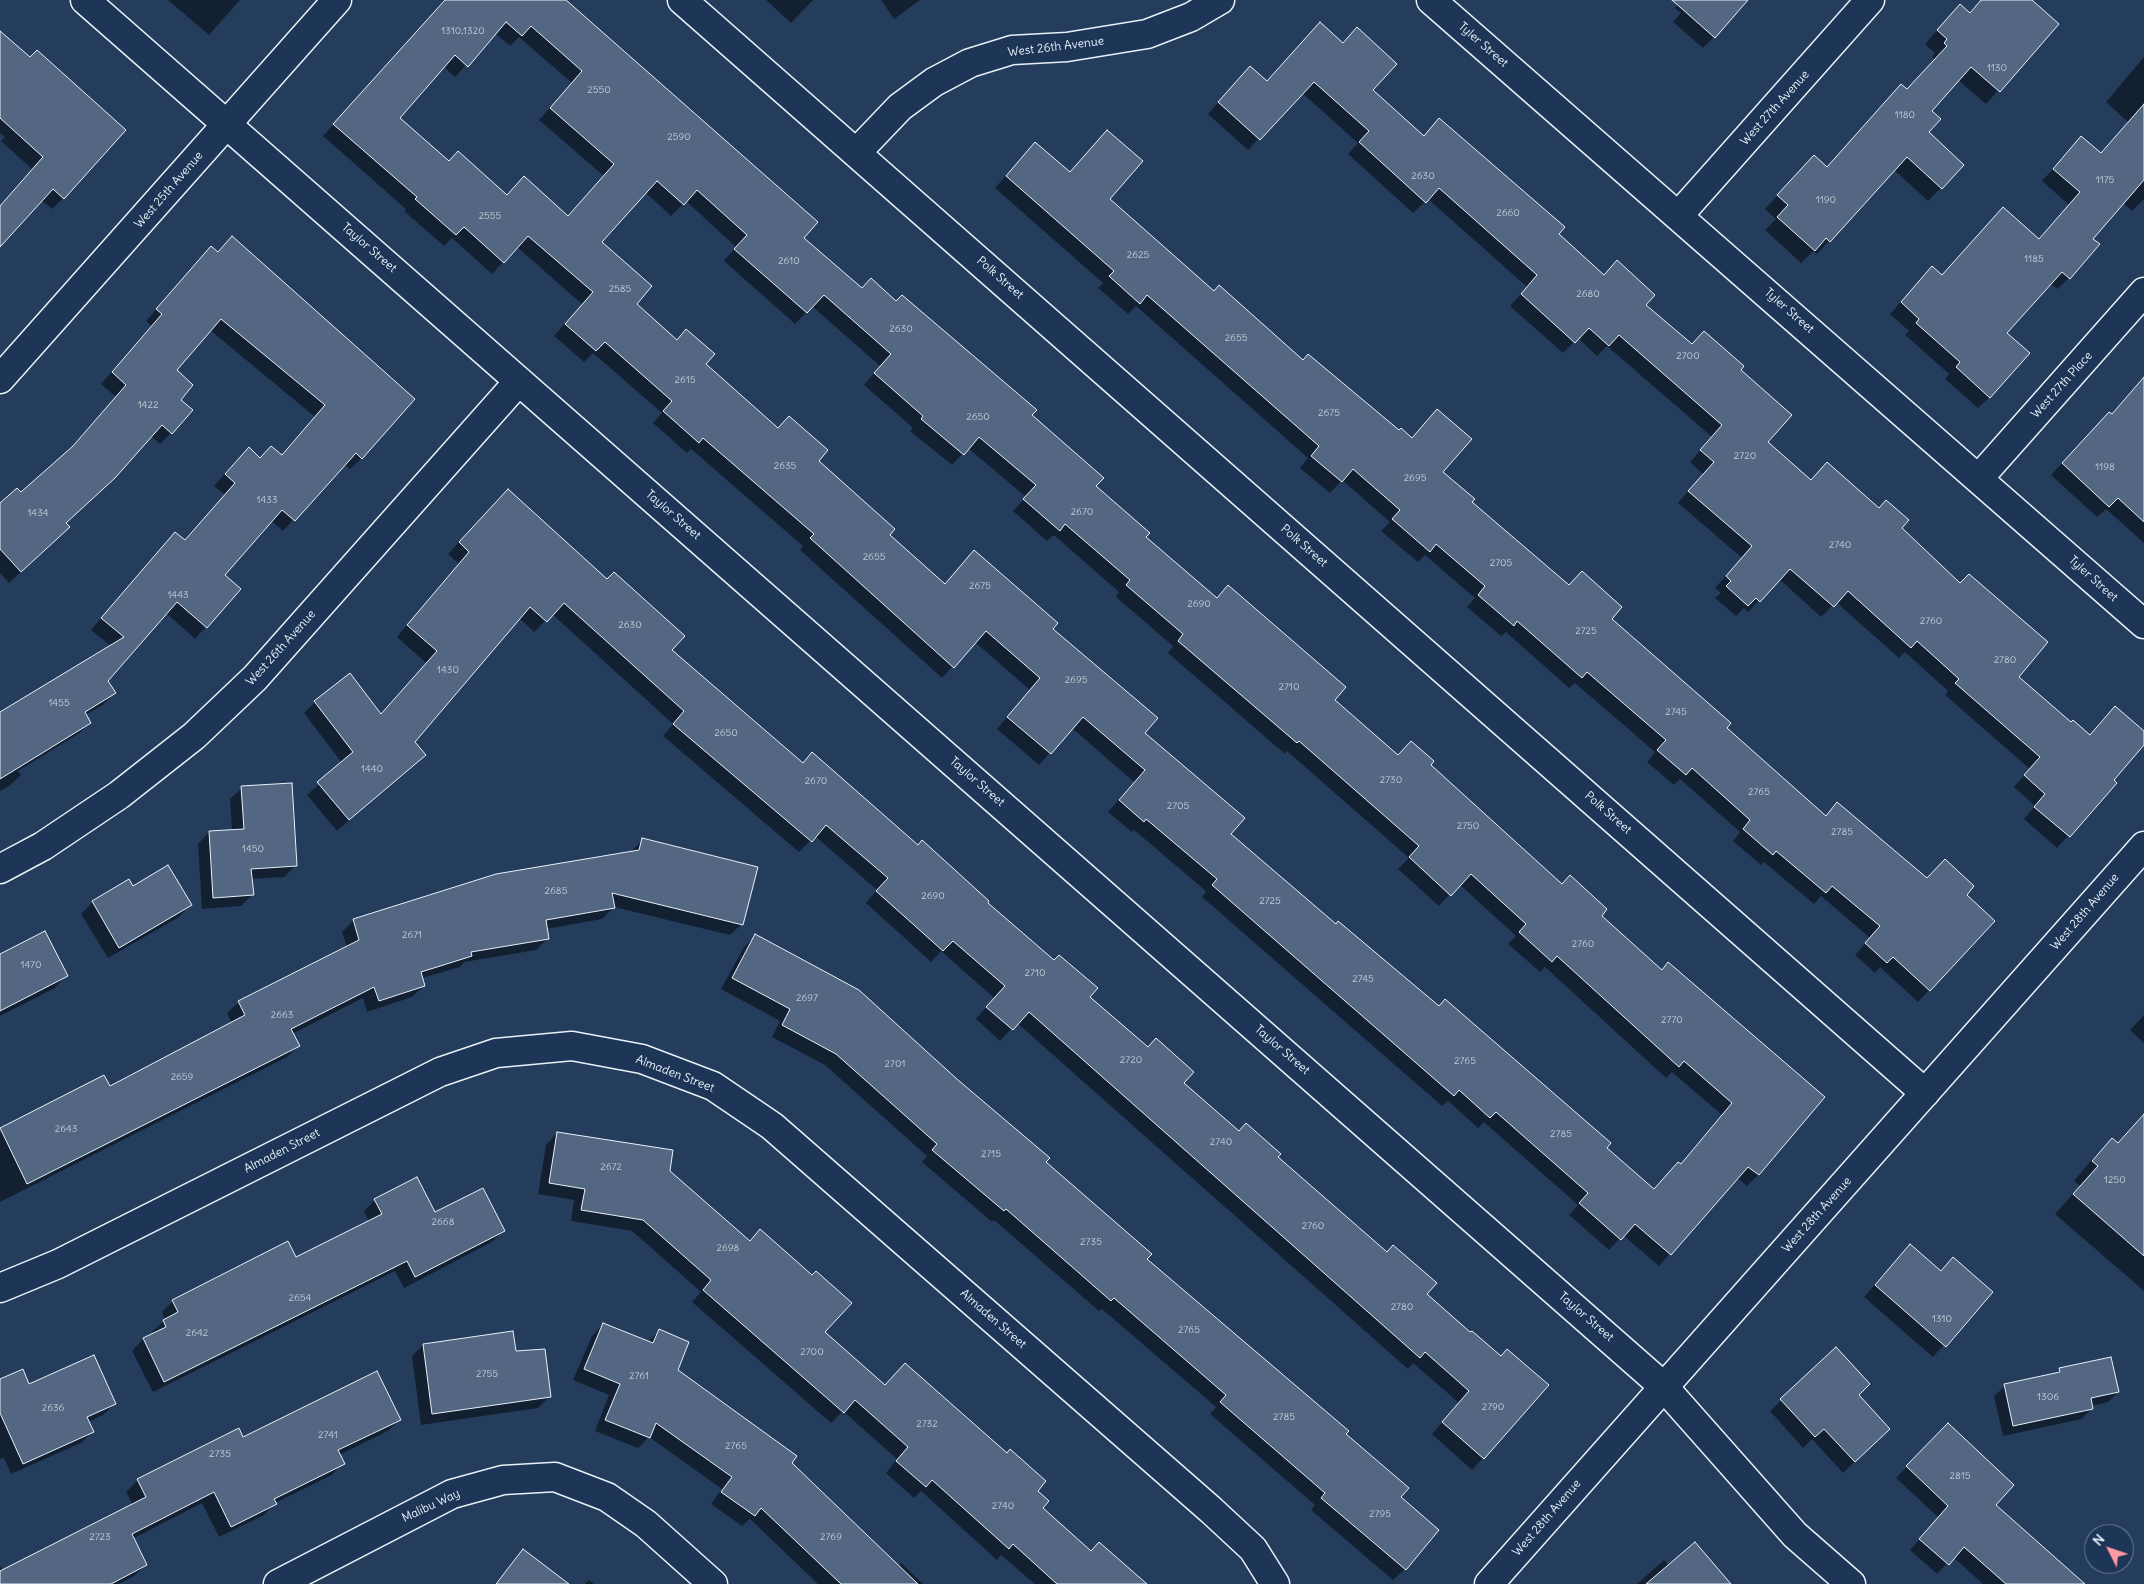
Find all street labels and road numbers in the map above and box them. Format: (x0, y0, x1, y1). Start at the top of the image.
street label: Tyler Street (1455, 19, 1511, 71)
street label: West 26th Avenue (1007, 34, 1105, 60)
street label: West 27th Avenue (1738, 68, 1812, 148)
street label: West 25th Avenue (132, 149, 206, 231)
street label: Taylor Street (338, 220, 400, 276)
street label: Polk Street (974, 254, 1026, 302)
street label: Tyler Street (1761, 285, 1817, 337)
street label: West 27th Place (2028, 349, 2096, 421)
street label: Taylor Street (642, 487, 704, 543)
street label: Polk Street (1278, 522, 1330, 570)
street label: Tyler Street (2065, 553, 2121, 605)
street label: West 26th Avenue (243, 607, 319, 689)
street label: Taylor Street (946, 754, 1008, 810)
street label: Polk Street (1582, 789, 1634, 837)
street label: West 28th Avenue (2048, 871, 2122, 953)
street label: Taylor Street (1251, 1022, 1313, 1078)
street label: Almaden Street (634, 1052, 716, 1096)
street label: Almaden Street (242, 1126, 322, 1176)
street label: West 28th Avenue (1779, 1174, 1855, 1256)
street label: Almaden Street (957, 1286, 1029, 1352)
street label: Taylor Street (1555, 1289, 1617, 1345)
street label: West 28th Avenue (1510, 1477, 1584, 1559)
street label: Malibu Way (400, 1486, 462, 1526)

